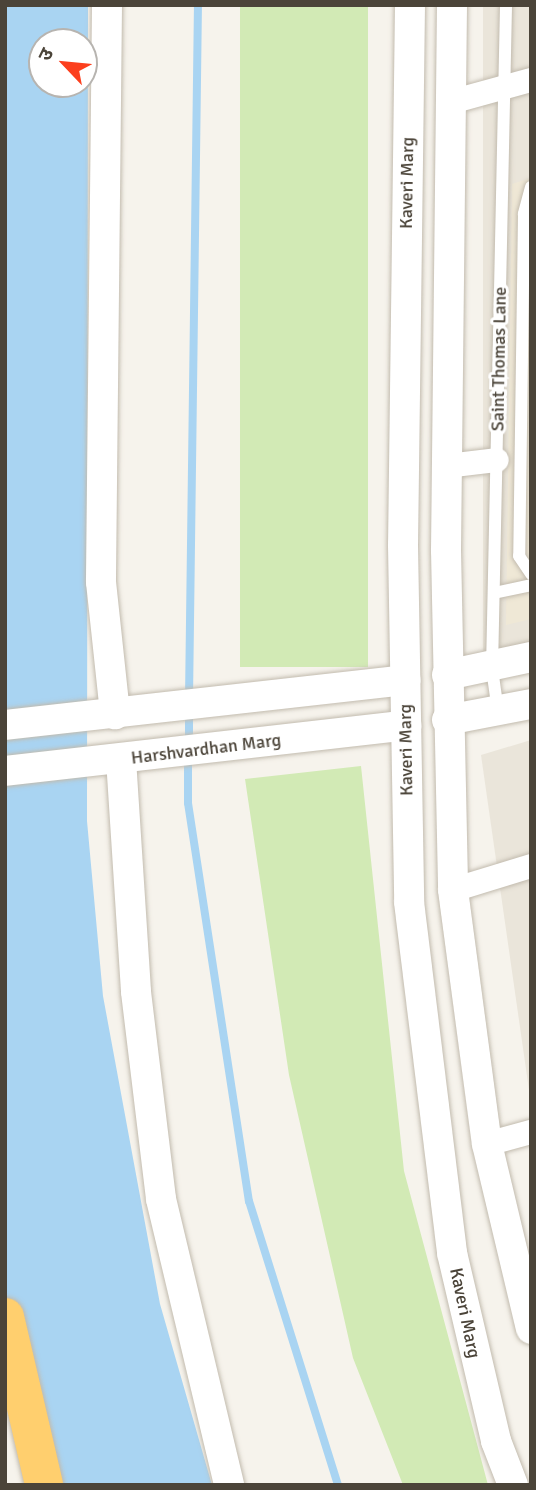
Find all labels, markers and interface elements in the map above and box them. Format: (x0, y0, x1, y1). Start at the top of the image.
north arrow (28, 28, 98, 98)
text: उ (33, 44, 59, 65)
street label: Kaveri Marg (395, 137, 419, 229)
street label: Saint Thomas Lane (487, 287, 511, 431)
street label: Kaveri Marg (394, 704, 418, 796)
street label: Harshvardhan Marg (130, 729, 282, 769)
street label: Kaveri Marg (445, 1266, 485, 1360)

